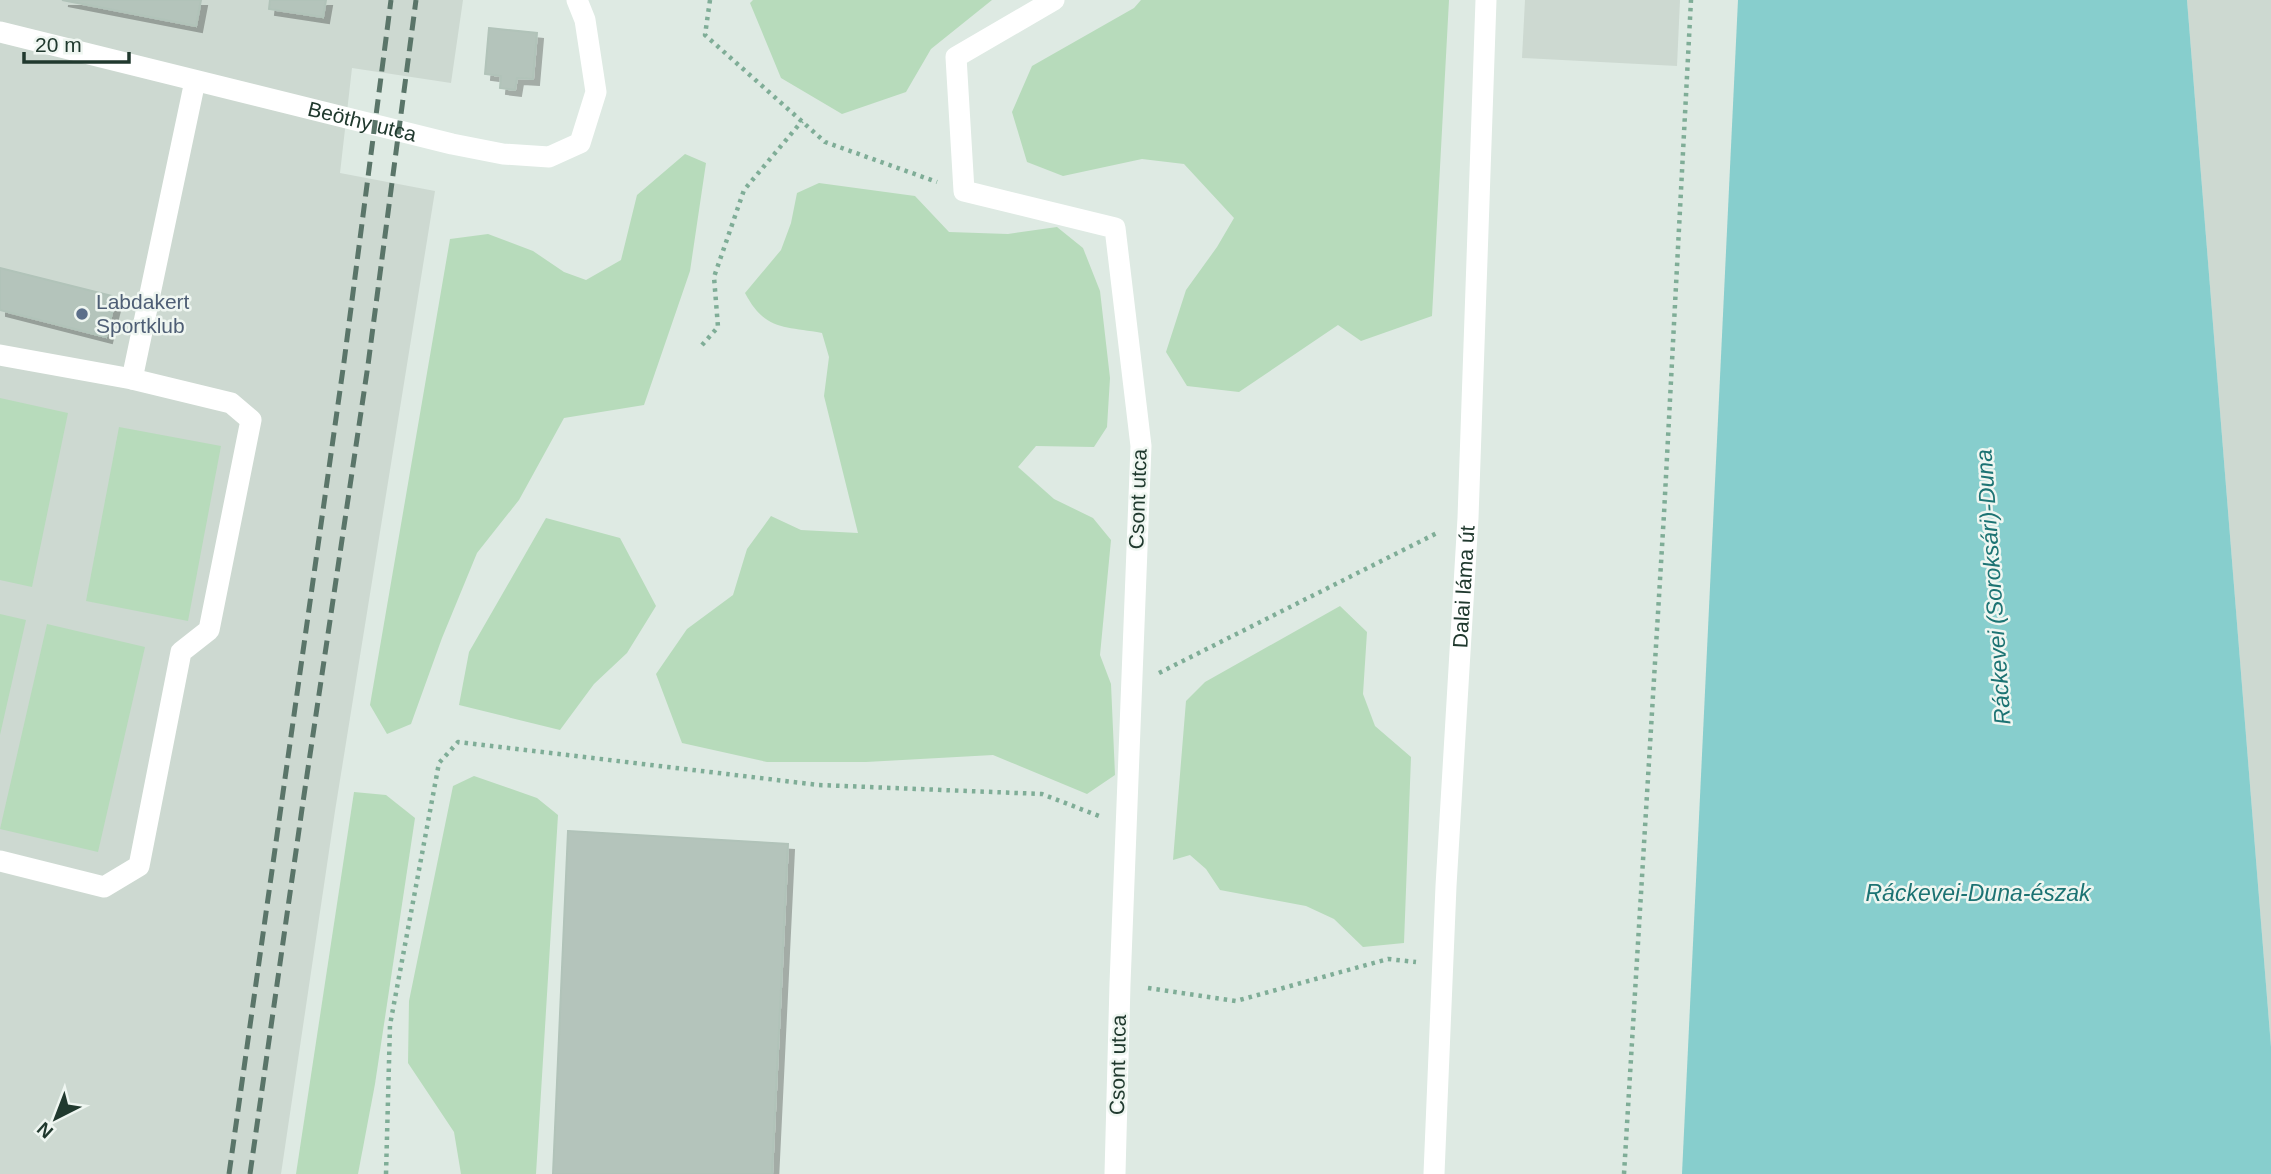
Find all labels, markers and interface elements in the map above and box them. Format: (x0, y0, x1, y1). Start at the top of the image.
scale bar (24, 21, 130, 65)
text: 20 m (35, 33, 82, 56)
street label: Beöthy utca (306, 97, 419, 146)
place label: Labdakert Sportklub (96, 290, 190, 337)
marker: Labdakert Sportklub (74, 306, 90, 322)
street label: Csont utca (1124, 448, 1151, 550)
water label: Ráckevei (Soroksári)-Duna (1970, 448, 2016, 726)
street label: Dalai láma út (1448, 525, 1479, 649)
water label: Ráckevei-Duna-észak (1866, 880, 2092, 906)
street label: Csont utca (1105, 1014, 1130, 1115)
north arrow (21, 1083, 91, 1153)
text: N (33, 1118, 57, 1143)

